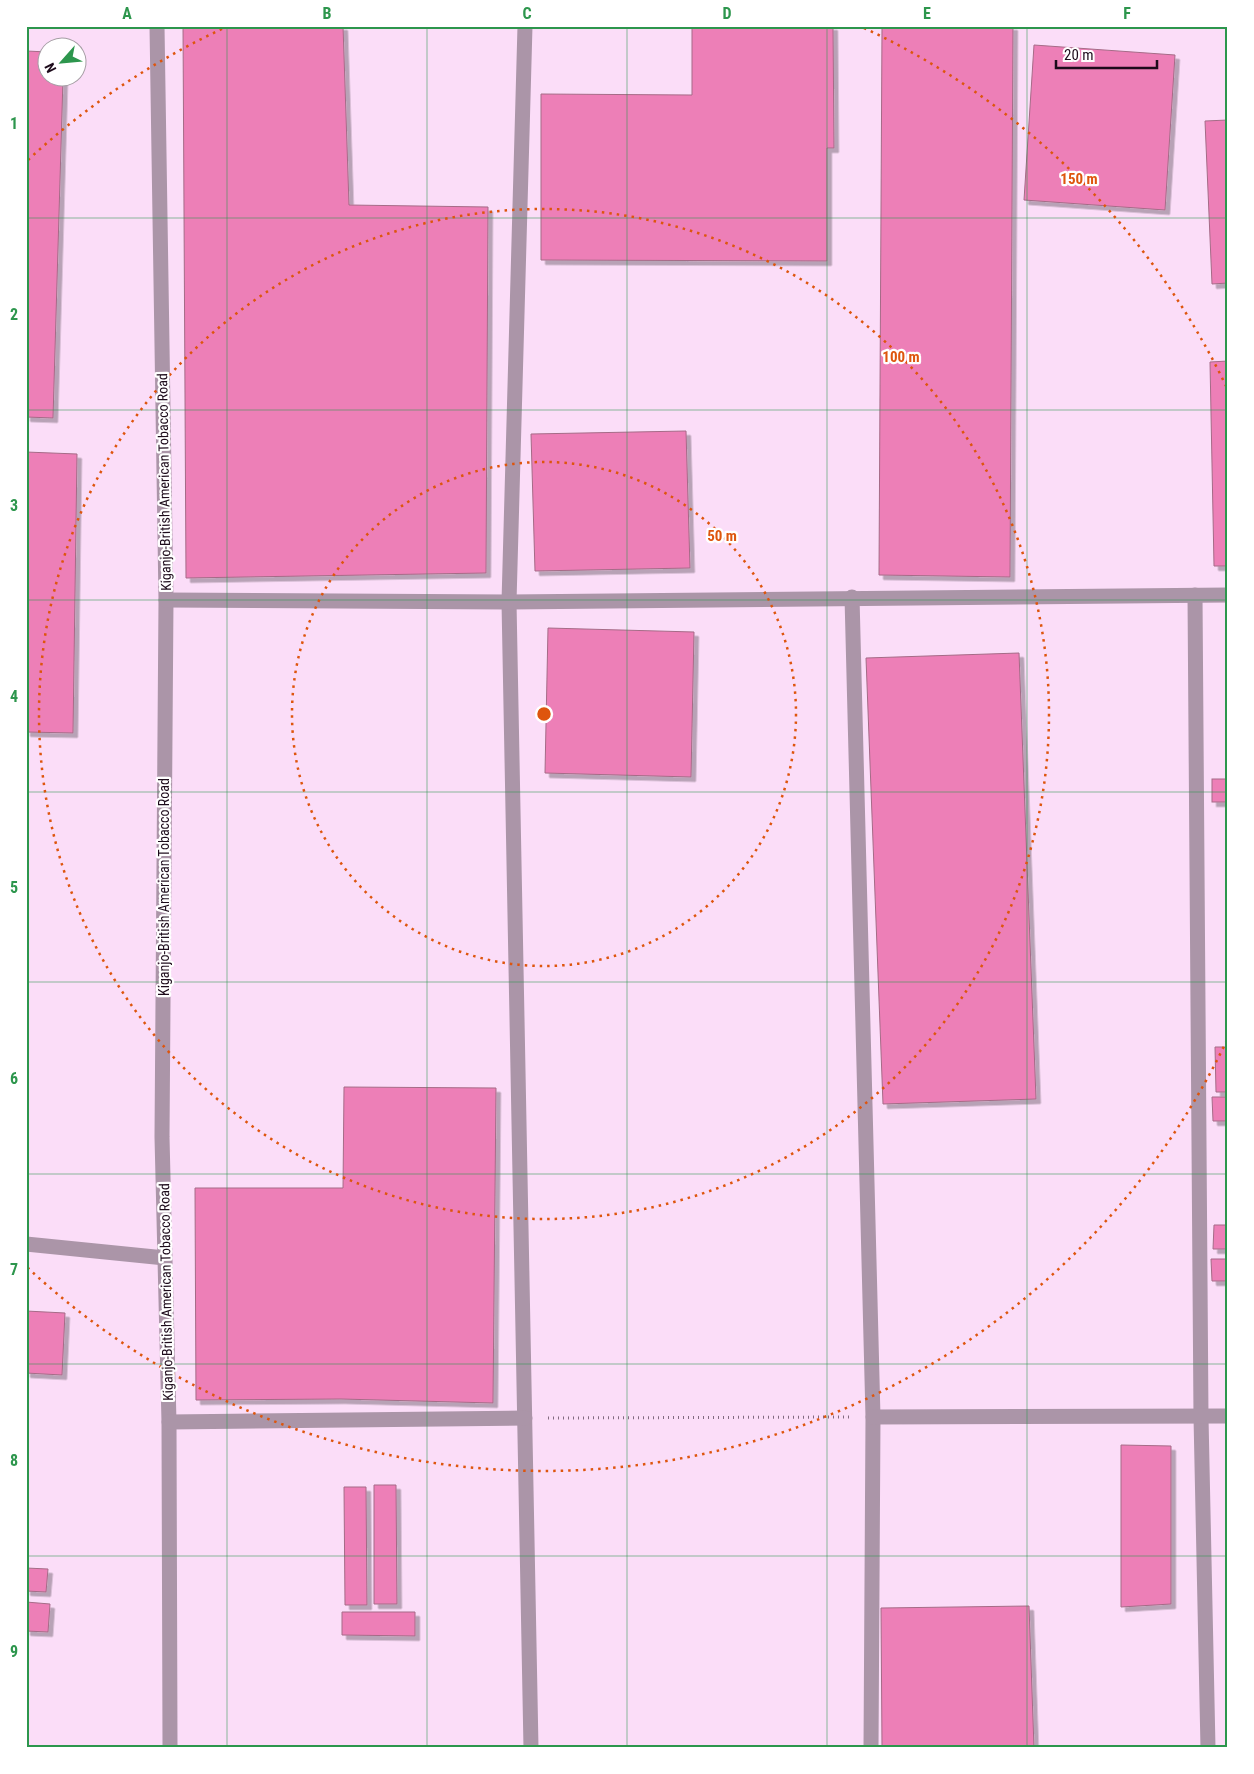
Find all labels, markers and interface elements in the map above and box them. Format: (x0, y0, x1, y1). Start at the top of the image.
text: A (122, 4, 132, 23)
text: B (323, 4, 332, 23)
text: C (522, 4, 532, 23)
text: D (722, 4, 732, 23)
text: E (923, 4, 931, 23)
text: F (1123, 4, 1131, 23)
north arrow (38, 38, 88, 88)
scale bar (1056, 38, 1158, 70)
text: 20 m (1064, 46, 1094, 64)
text: N (41, 60, 59, 75)
text: 1 (10, 114, 18, 133)
text: 150 m (1060, 170, 1098, 188)
text: 2 (10, 305, 18, 324)
text: 100 m (882, 348, 920, 366)
street label: Kiganjo-British American Tobacco Road (154, 373, 174, 591)
text: 3 (10, 496, 18, 515)
text: 50 m (707, 527, 737, 545)
text: 4 (10, 687, 18, 706)
centre of rings (535, 705, 553, 723)
street label: Kiganjo-British American Tobacco Road (156, 778, 172, 996)
text: 5 (10, 878, 18, 897)
text: 6 (10, 1069, 18, 1088)
street label: Kiganjo-British American Tobacco Road (156, 1183, 176, 1401)
text: 7 (10, 1260, 18, 1279)
text: 8 (10, 1451, 18, 1470)
text: 9 (10, 1642, 18, 1661)

